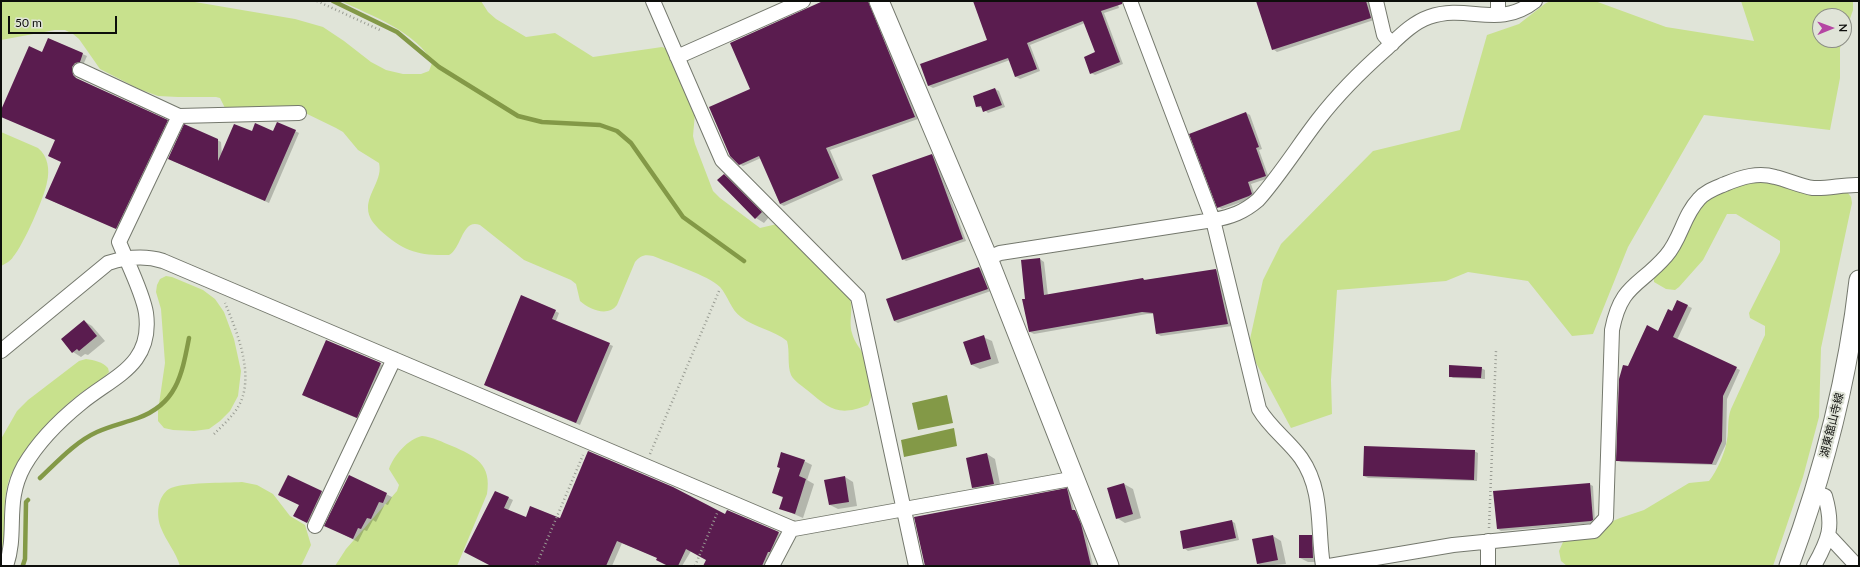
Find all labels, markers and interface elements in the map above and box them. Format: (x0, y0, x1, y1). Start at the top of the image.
scale bar (10, 8, 119, 34)
north arrow (1812, 8, 1852, 48)
text: 50 m (15, 15, 42, 30)
text: N (1837, 23, 1850, 32)
street label: 湖東舘山寺線 (1818, 391, 1846, 459)

